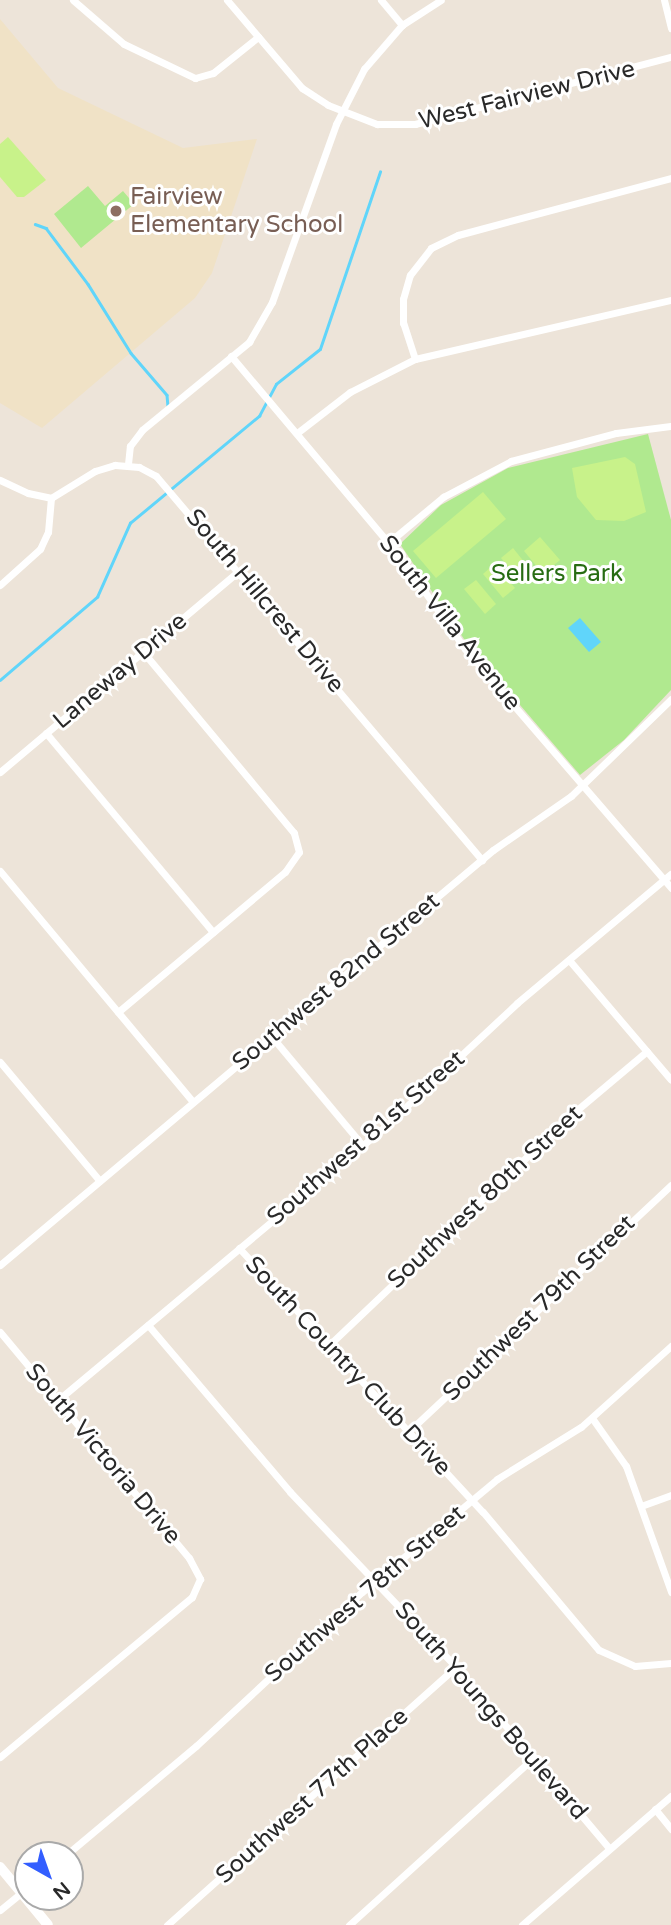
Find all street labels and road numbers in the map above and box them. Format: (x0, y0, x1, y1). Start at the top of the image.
street label: West Fairview Drive (416, 54, 638, 136)
street label: South Hillcrest Drive (180, 503, 350, 699)
street label: South Villa Avenue (373, 530, 527, 716)
street label: Laneway Drive (47, 607, 193, 735)
street label: Southwest 82nd Street (227, 887, 445, 1077)
street label: Southwest 81st Street (261, 1044, 471, 1232)
street label: Southwest 80th Street (382, 1099, 588, 1295)
street label: Southwest 79th Street (437, 1209, 641, 1407)
street label: South Country Club Drive (239, 1250, 457, 1482)
street label: South Victoria Drive (19, 1358, 187, 1550)
street label: Southwest 78th Street (259, 1499, 471, 1689)
street label: South Youngs Boulevard (388, 1596, 594, 1826)
street label: Southwest 77th Place (210, 1702, 414, 1890)

